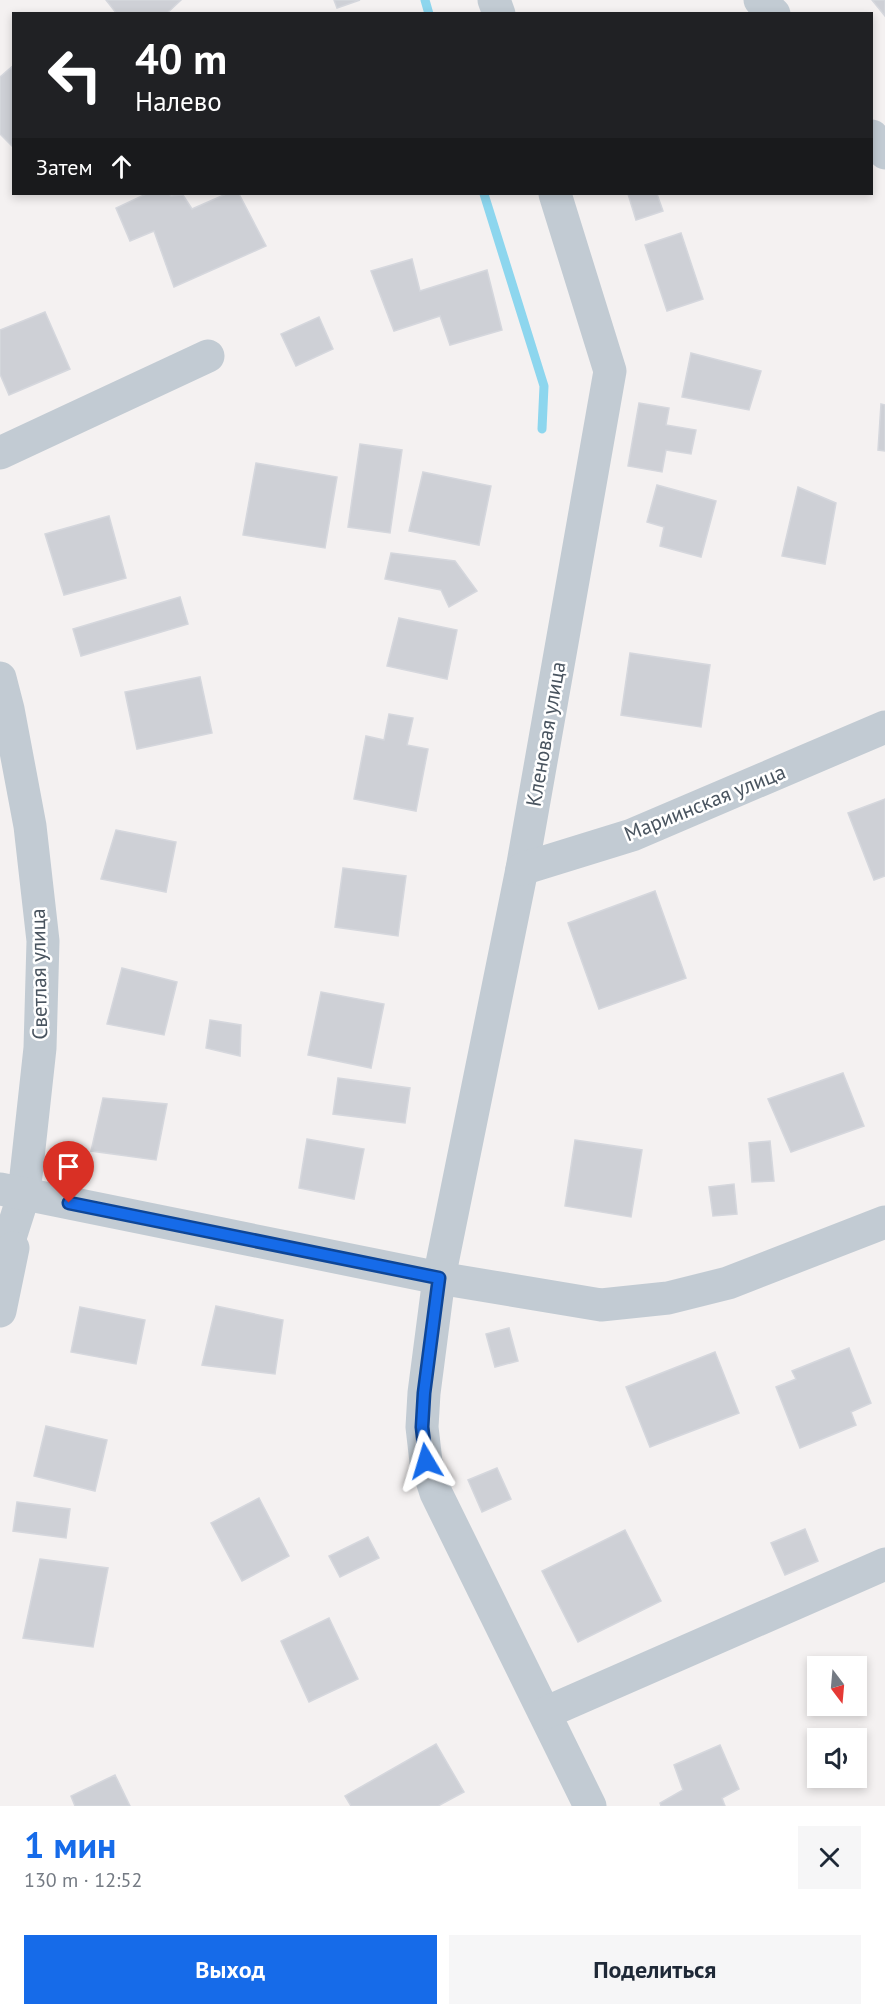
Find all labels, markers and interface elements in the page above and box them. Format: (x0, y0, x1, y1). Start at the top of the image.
text: 40 m (135, 31, 227, 86)
icon: left (36, 36, 114, 114)
text: Налево (135, 84, 222, 118)
icon: ahead (105, 150, 138, 183)
text: Затем (36, 153, 93, 181)
street label: Кленовая улица (519, 659, 572, 808)
street label: Мариинская улица (620, 758, 789, 847)
street label: Светлая улица (24, 908, 53, 1040)
pin (43, 1141, 94, 1203)
icon: arrive (52, 1150, 85, 1183)
position arrow (394, 1429, 458, 1493)
north arrow (807, 1656, 867, 1716)
map controls (807, 1656, 867, 1788)
button: sound (807, 1728, 867, 1788)
text: 1 мин (24, 1821, 116, 1868)
button: close (798, 1826, 861, 1889)
text: 130 m · 12:52 (24, 1867, 142, 1893)
button: Выход (24, 1935, 437, 2004)
button: Поделиться (449, 1935, 861, 2004)

